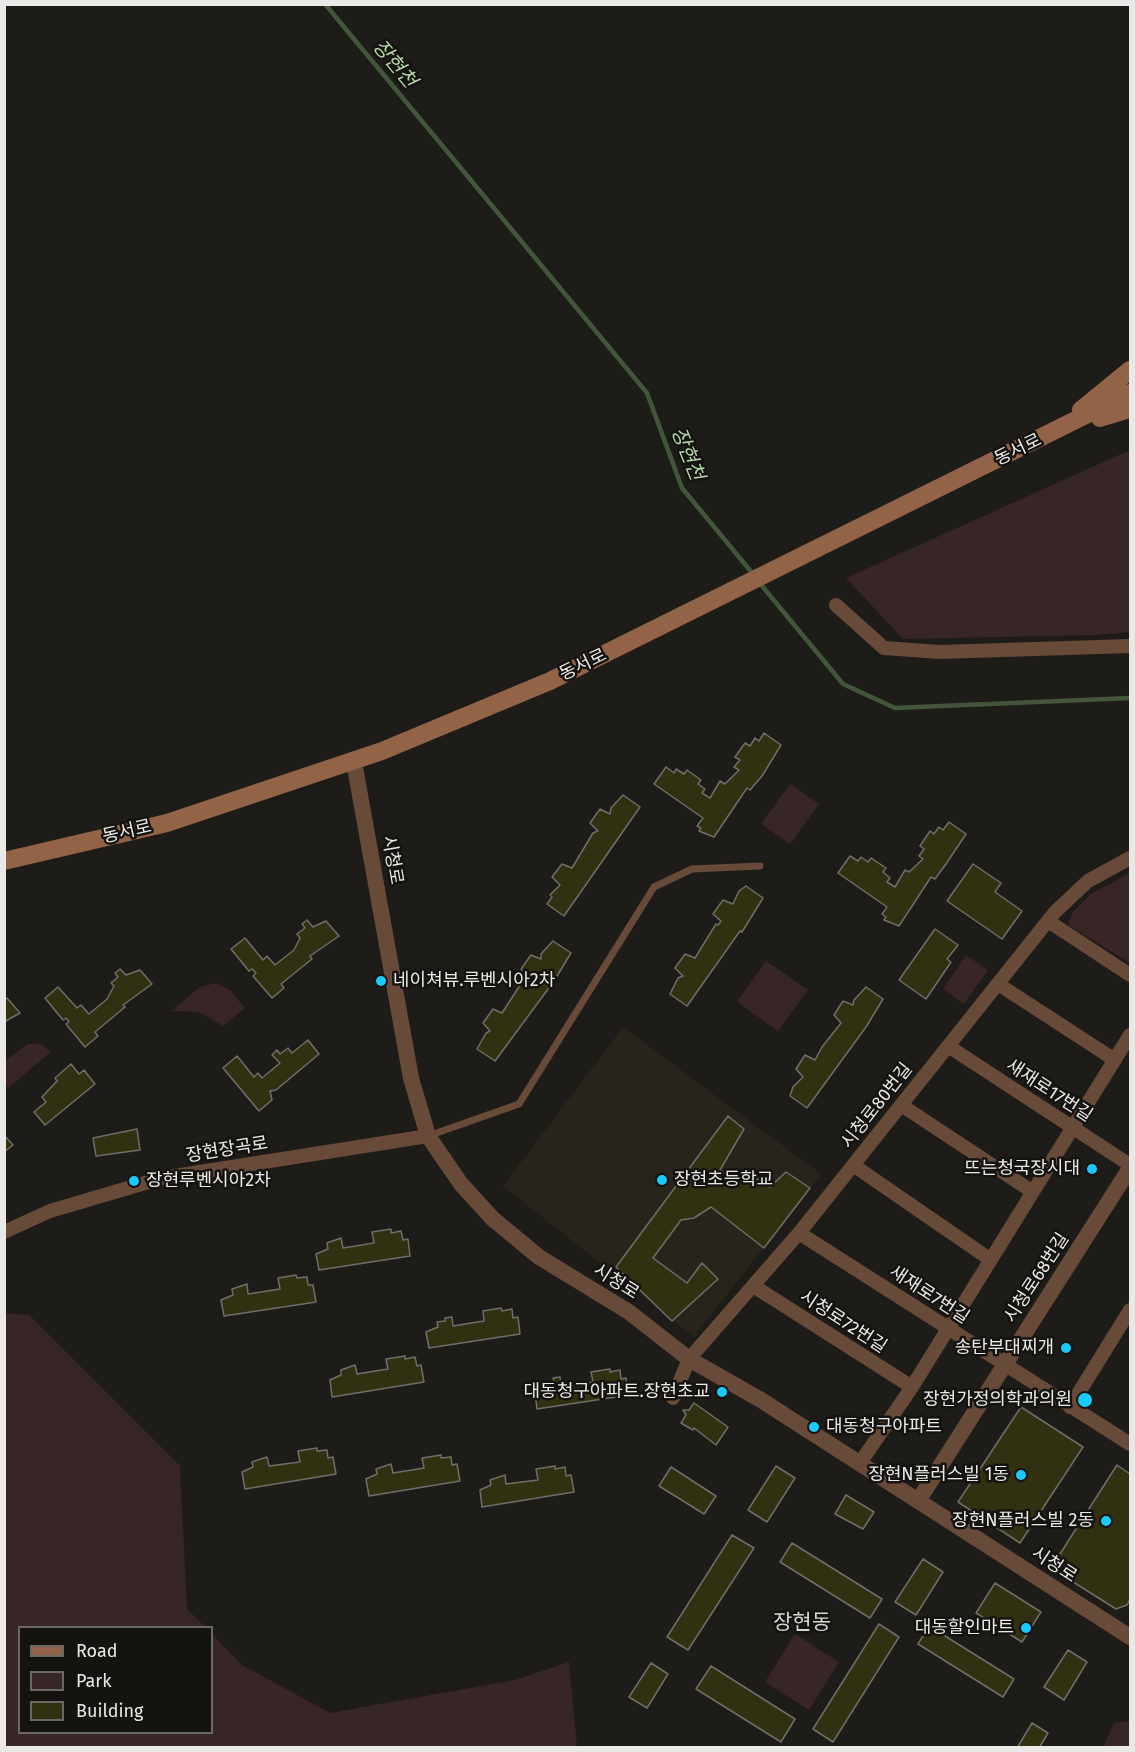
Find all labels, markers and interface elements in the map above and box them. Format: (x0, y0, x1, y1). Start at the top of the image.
water label: 장현천 (367, 35, 421, 93)
water label: 장현천 (666, 424, 708, 484)
street label: 동서로 (991, 429, 1045, 471)
street label: 동서로 (556, 644, 610, 686)
street label: 동서로 (100, 816, 154, 848)
street label: 시청로 (377, 834, 407, 886)
place label: 네이쳐뷰.루벤시아2차 (393, 970, 555, 992)
marker: 네이쳐뷰.루벤시아2차 (374, 974, 388, 988)
street label: 새재로17번길 (1002, 1055, 1096, 1127)
street label: 시청로80번길 (837, 1059, 917, 1153)
street label: 장현장곡로 (184, 1133, 270, 1167)
place label: 뜨는청국장시대 (964, 1158, 1080, 1180)
marker: 뜨는청국장시대 (1085, 1162, 1099, 1176)
place label: 장현초등학교 (674, 1169, 773, 1191)
place label: 장현루벤시아2차 (146, 1170, 271, 1192)
marker: 장현초등학교 (655, 1173, 669, 1187)
marker: 장현루벤시아2차 (127, 1174, 141, 1188)
street label: 시청로68번길 (1000, 1229, 1074, 1327)
street label: 시청로 (589, 1260, 643, 1304)
street label: 새재로7번길 (885, 1261, 973, 1329)
street label: 시청로72번길 (795, 1286, 891, 1358)
place label: 송탄부대찌개 (955, 1337, 1054, 1359)
marker: 송탄부대찌개 (1059, 1341, 1073, 1355)
place label: 대동청구아파트.장현초교 (524, 1381, 710, 1403)
marker: 대동청구아파트.장현초교 (715, 1385, 729, 1399)
place label: 장현가정의학과의원 (923, 1389, 1072, 1411)
marker: 장현가정의학과의원 (1076, 1391, 1094, 1409)
place label: 대동청구아파트 (826, 1416, 942, 1438)
marker: 대동청구아파트 (807, 1420, 821, 1434)
place label: 장현N플러스빌 1동 (868, 1464, 1009, 1486)
marker: 장현N플러스빌 1동 (1014, 1468, 1028, 1482)
place label: 장현N플러스빌 2동 (952, 1510, 1094, 1532)
marker: 장현N플러스빌 2동 (1099, 1514, 1113, 1528)
street label: 시청로 (1027, 1542, 1081, 1588)
district label: 장현동 (773, 1610, 831, 1636)
place label: 대동할인마트 (915, 1617, 1014, 1639)
marker: 대동할인마트 (1019, 1621, 1033, 1635)
legend (18, 1626, 213, 1734)
text: Road (76, 1640, 118, 1662)
text: Park (76, 1670, 111, 1692)
text: Building (76, 1700, 143, 1722)

